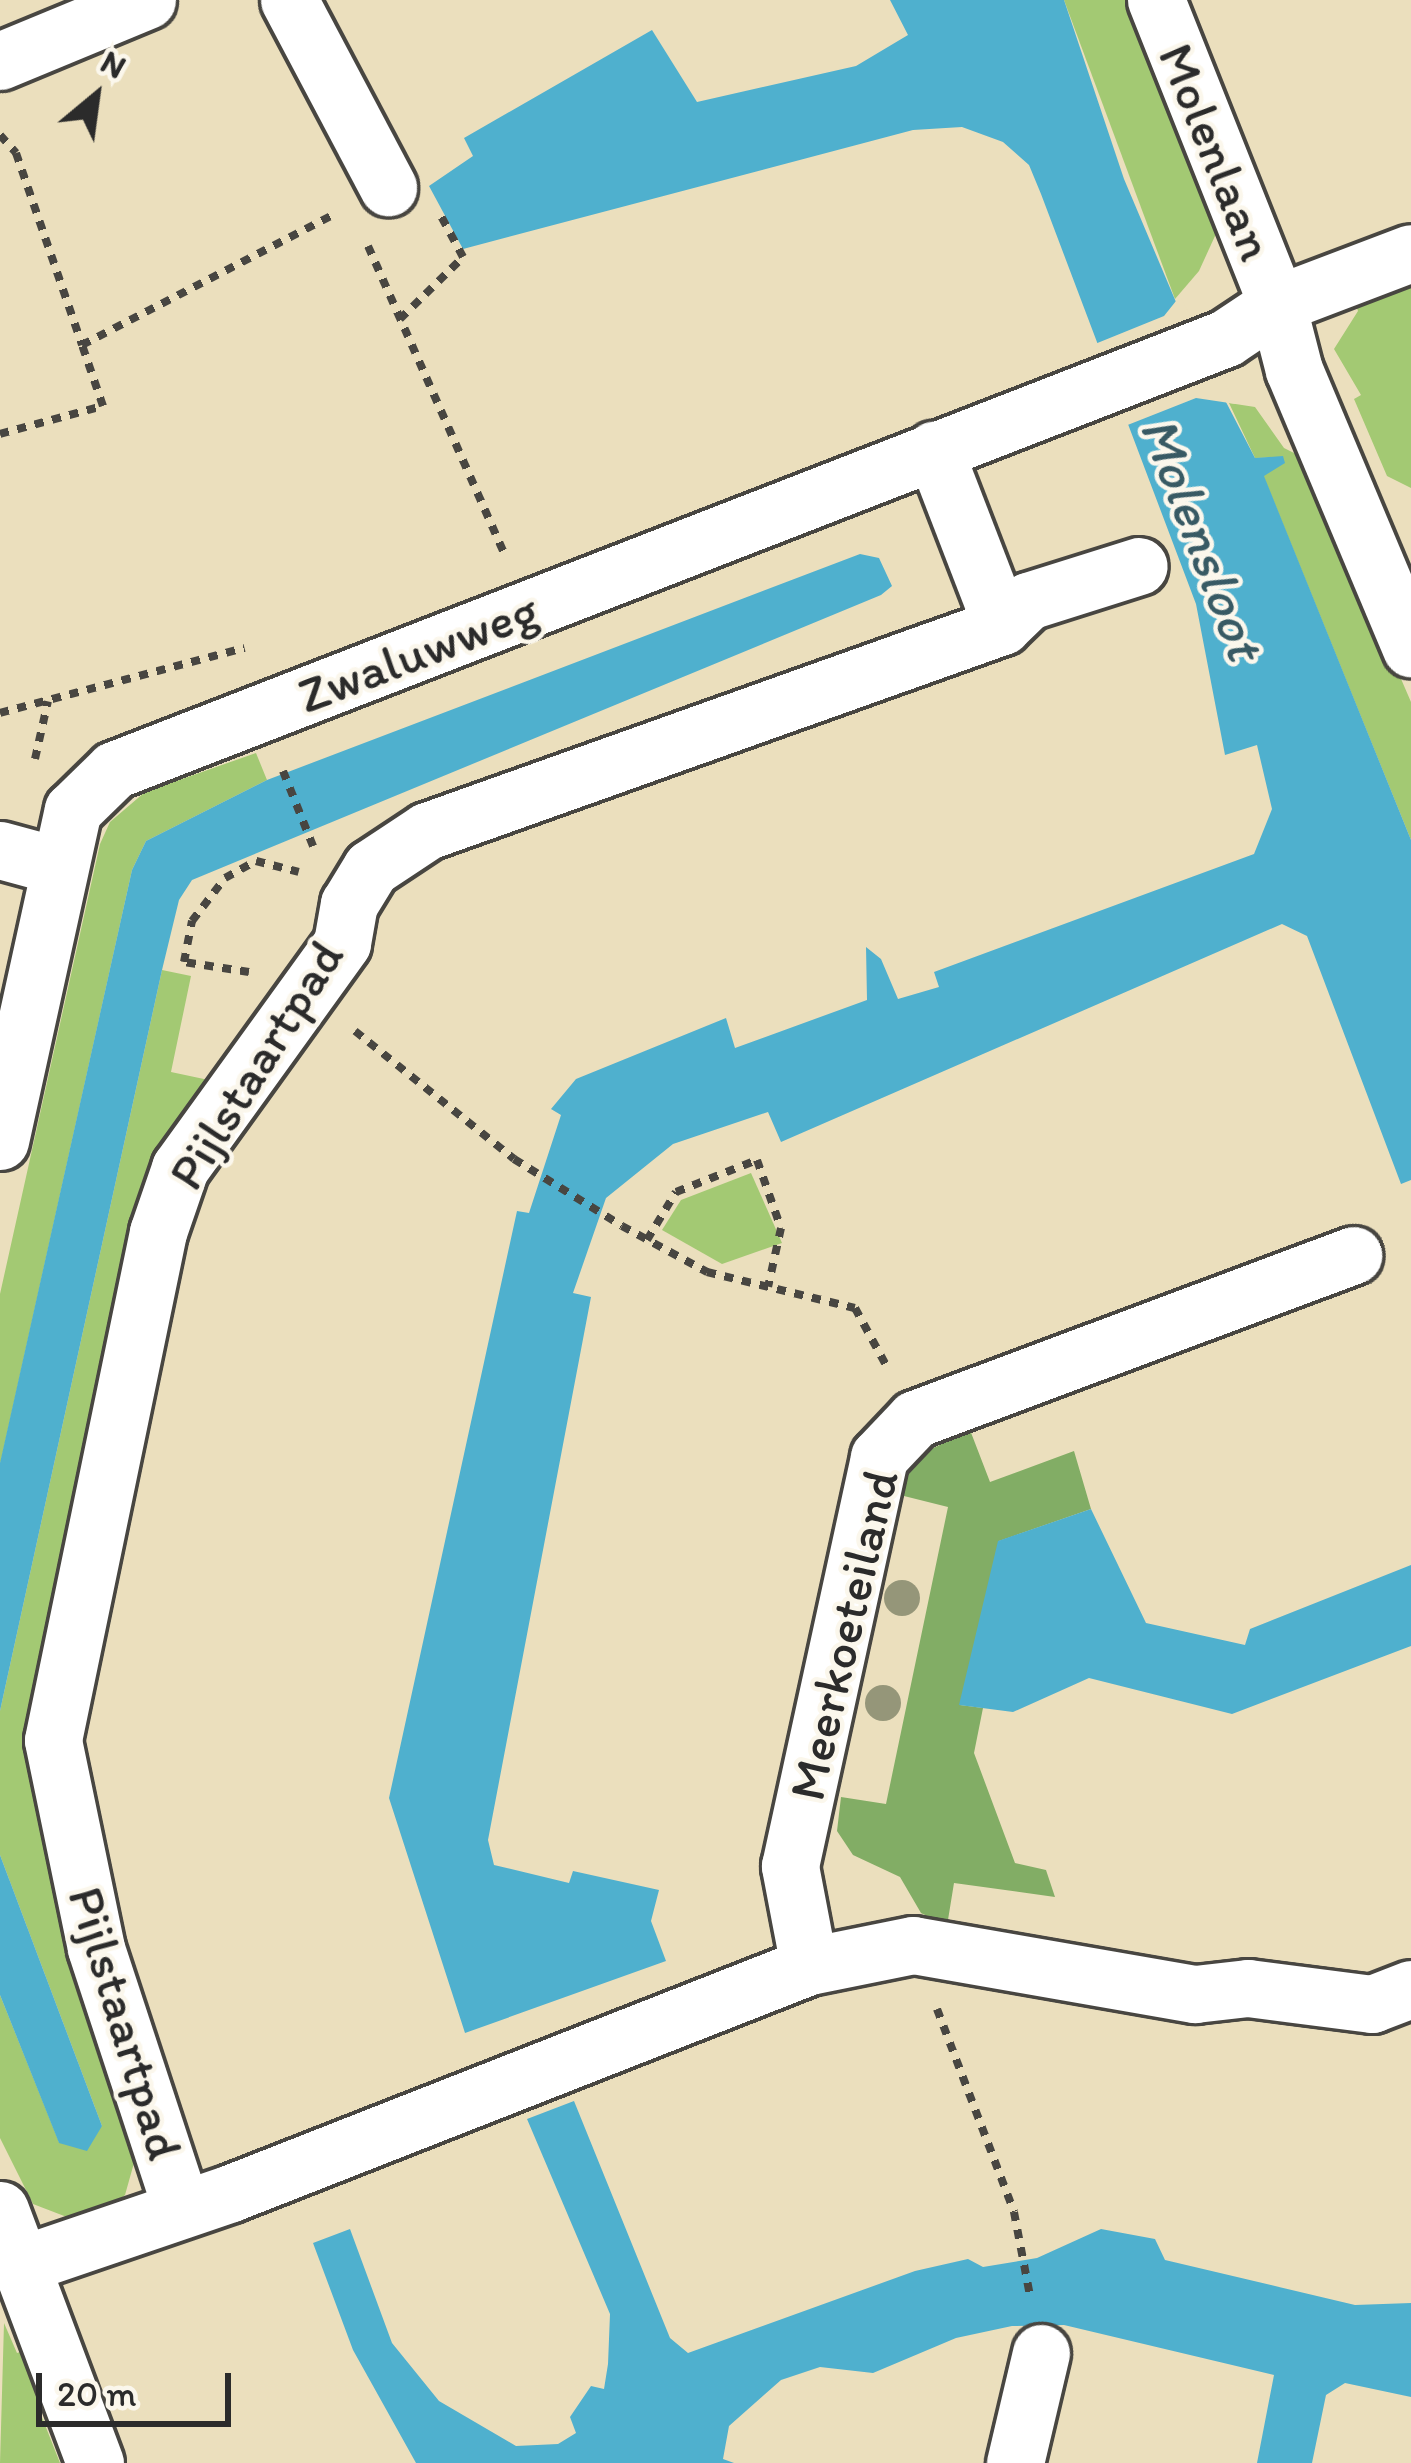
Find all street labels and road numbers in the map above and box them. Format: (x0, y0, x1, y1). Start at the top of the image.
street label: Molenlaan (1145, 35, 1287, 269)
street label: Zwaluwweg (289, 579, 547, 727)
street label: Pijlstaartpad (155, 929, 357, 1201)
street label: Meerkoeteiland (776, 1464, 912, 1806)
street label: Pijlstaartpad (54, 1879, 196, 2167)

